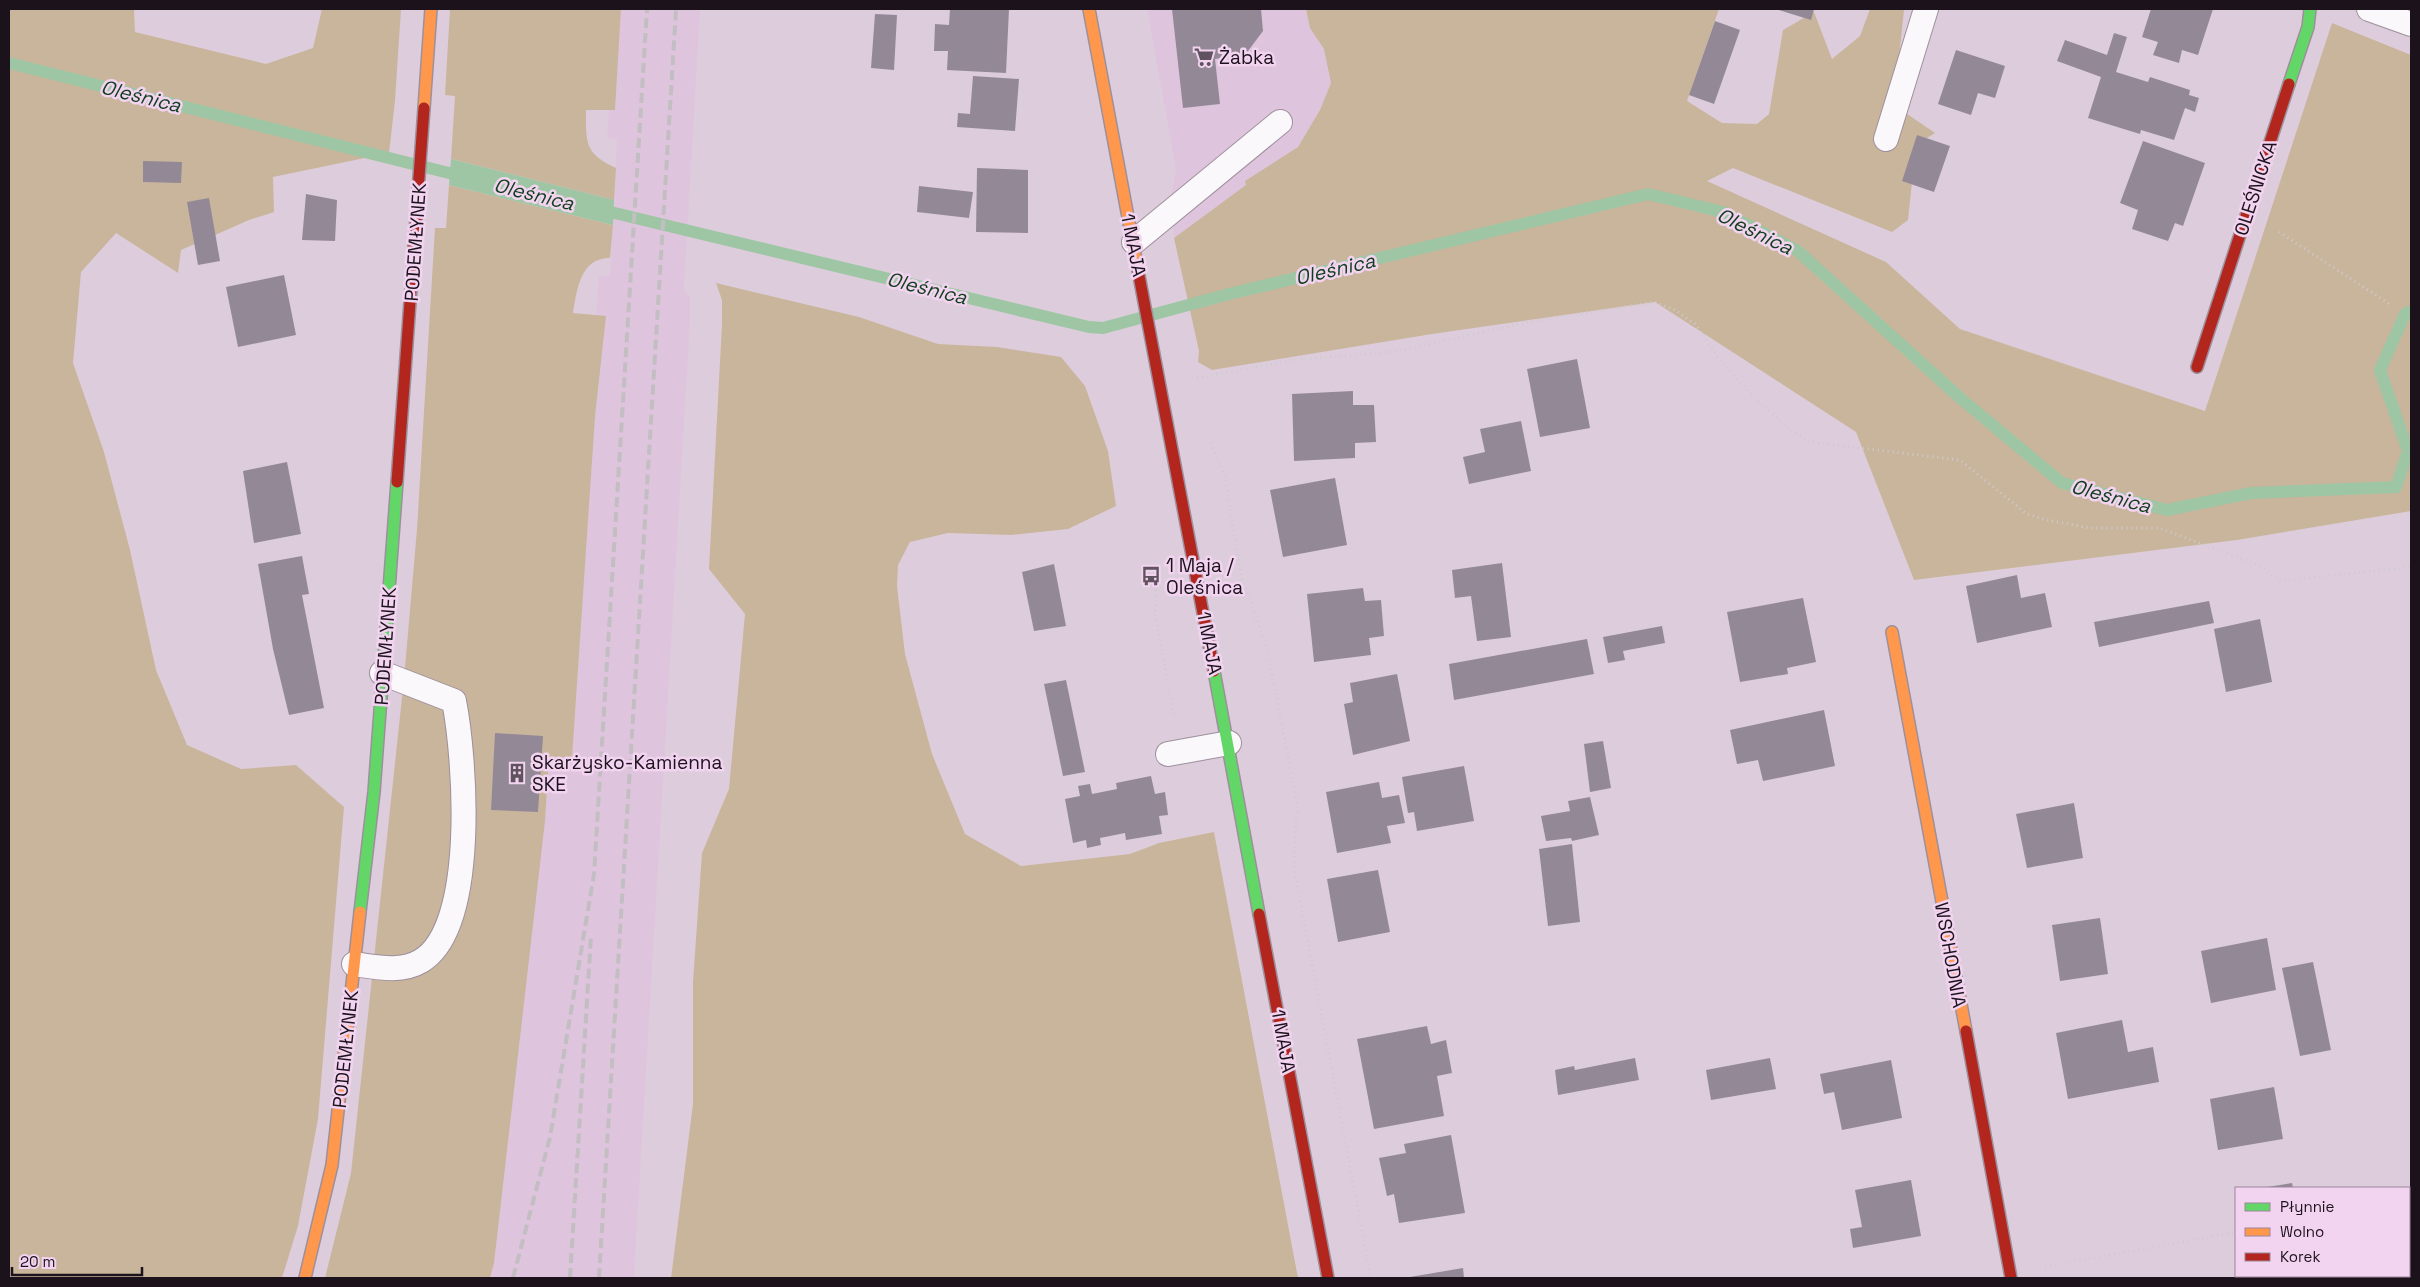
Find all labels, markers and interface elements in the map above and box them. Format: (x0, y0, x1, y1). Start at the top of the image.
place label: Żabka (1219, 45, 1274, 70)
supermarket icon: Żabka (1193, 46, 1215, 68)
water label: Oleśnica (98, 74, 184, 119)
street label: OLEŚNICKA (2228, 137, 2283, 239)
water label: Oleśnica (491, 172, 577, 217)
street label: PODEMŁYNEK (399, 181, 432, 302)
water label: Oleśnica (1713, 202, 1798, 261)
street label: 1 MAJA (1115, 211, 1152, 279)
water label: Oleśnica (1292, 247, 1378, 291)
water label: Oleśnica (884, 266, 970, 311)
water label: Oleśnica (2068, 473, 2154, 519)
place label: 1 Maja / Oleśnica (1166, 553, 1243, 600)
bus stop icon: 1 Maja / Oleśnica (1140, 565, 1162, 587)
street label: PODEMŁYNEK (369, 585, 402, 706)
street label: 1 MAJA (1191, 609, 1228, 677)
place label: Skarżysko-Kamienna SKE (532, 750, 722, 797)
building icon: Skarżysko-Kamienna SKE (506, 762, 528, 784)
street label: WSCHODNIA (1929, 900, 1972, 1010)
street label: PODEMŁYNEK (327, 988, 364, 1110)
street label: 1 MAJA (1266, 1007, 1301, 1075)
legend (2235, 1187, 2410, 1277)
text: Płynnie (2280, 1197, 2334, 1216)
text: Wolno (2280, 1222, 2324, 1241)
scale bar (12, 1244, 142, 1276)
text: Korek (2280, 1247, 2320, 1266)
text: 20 m (20, 1252, 55, 1271)

